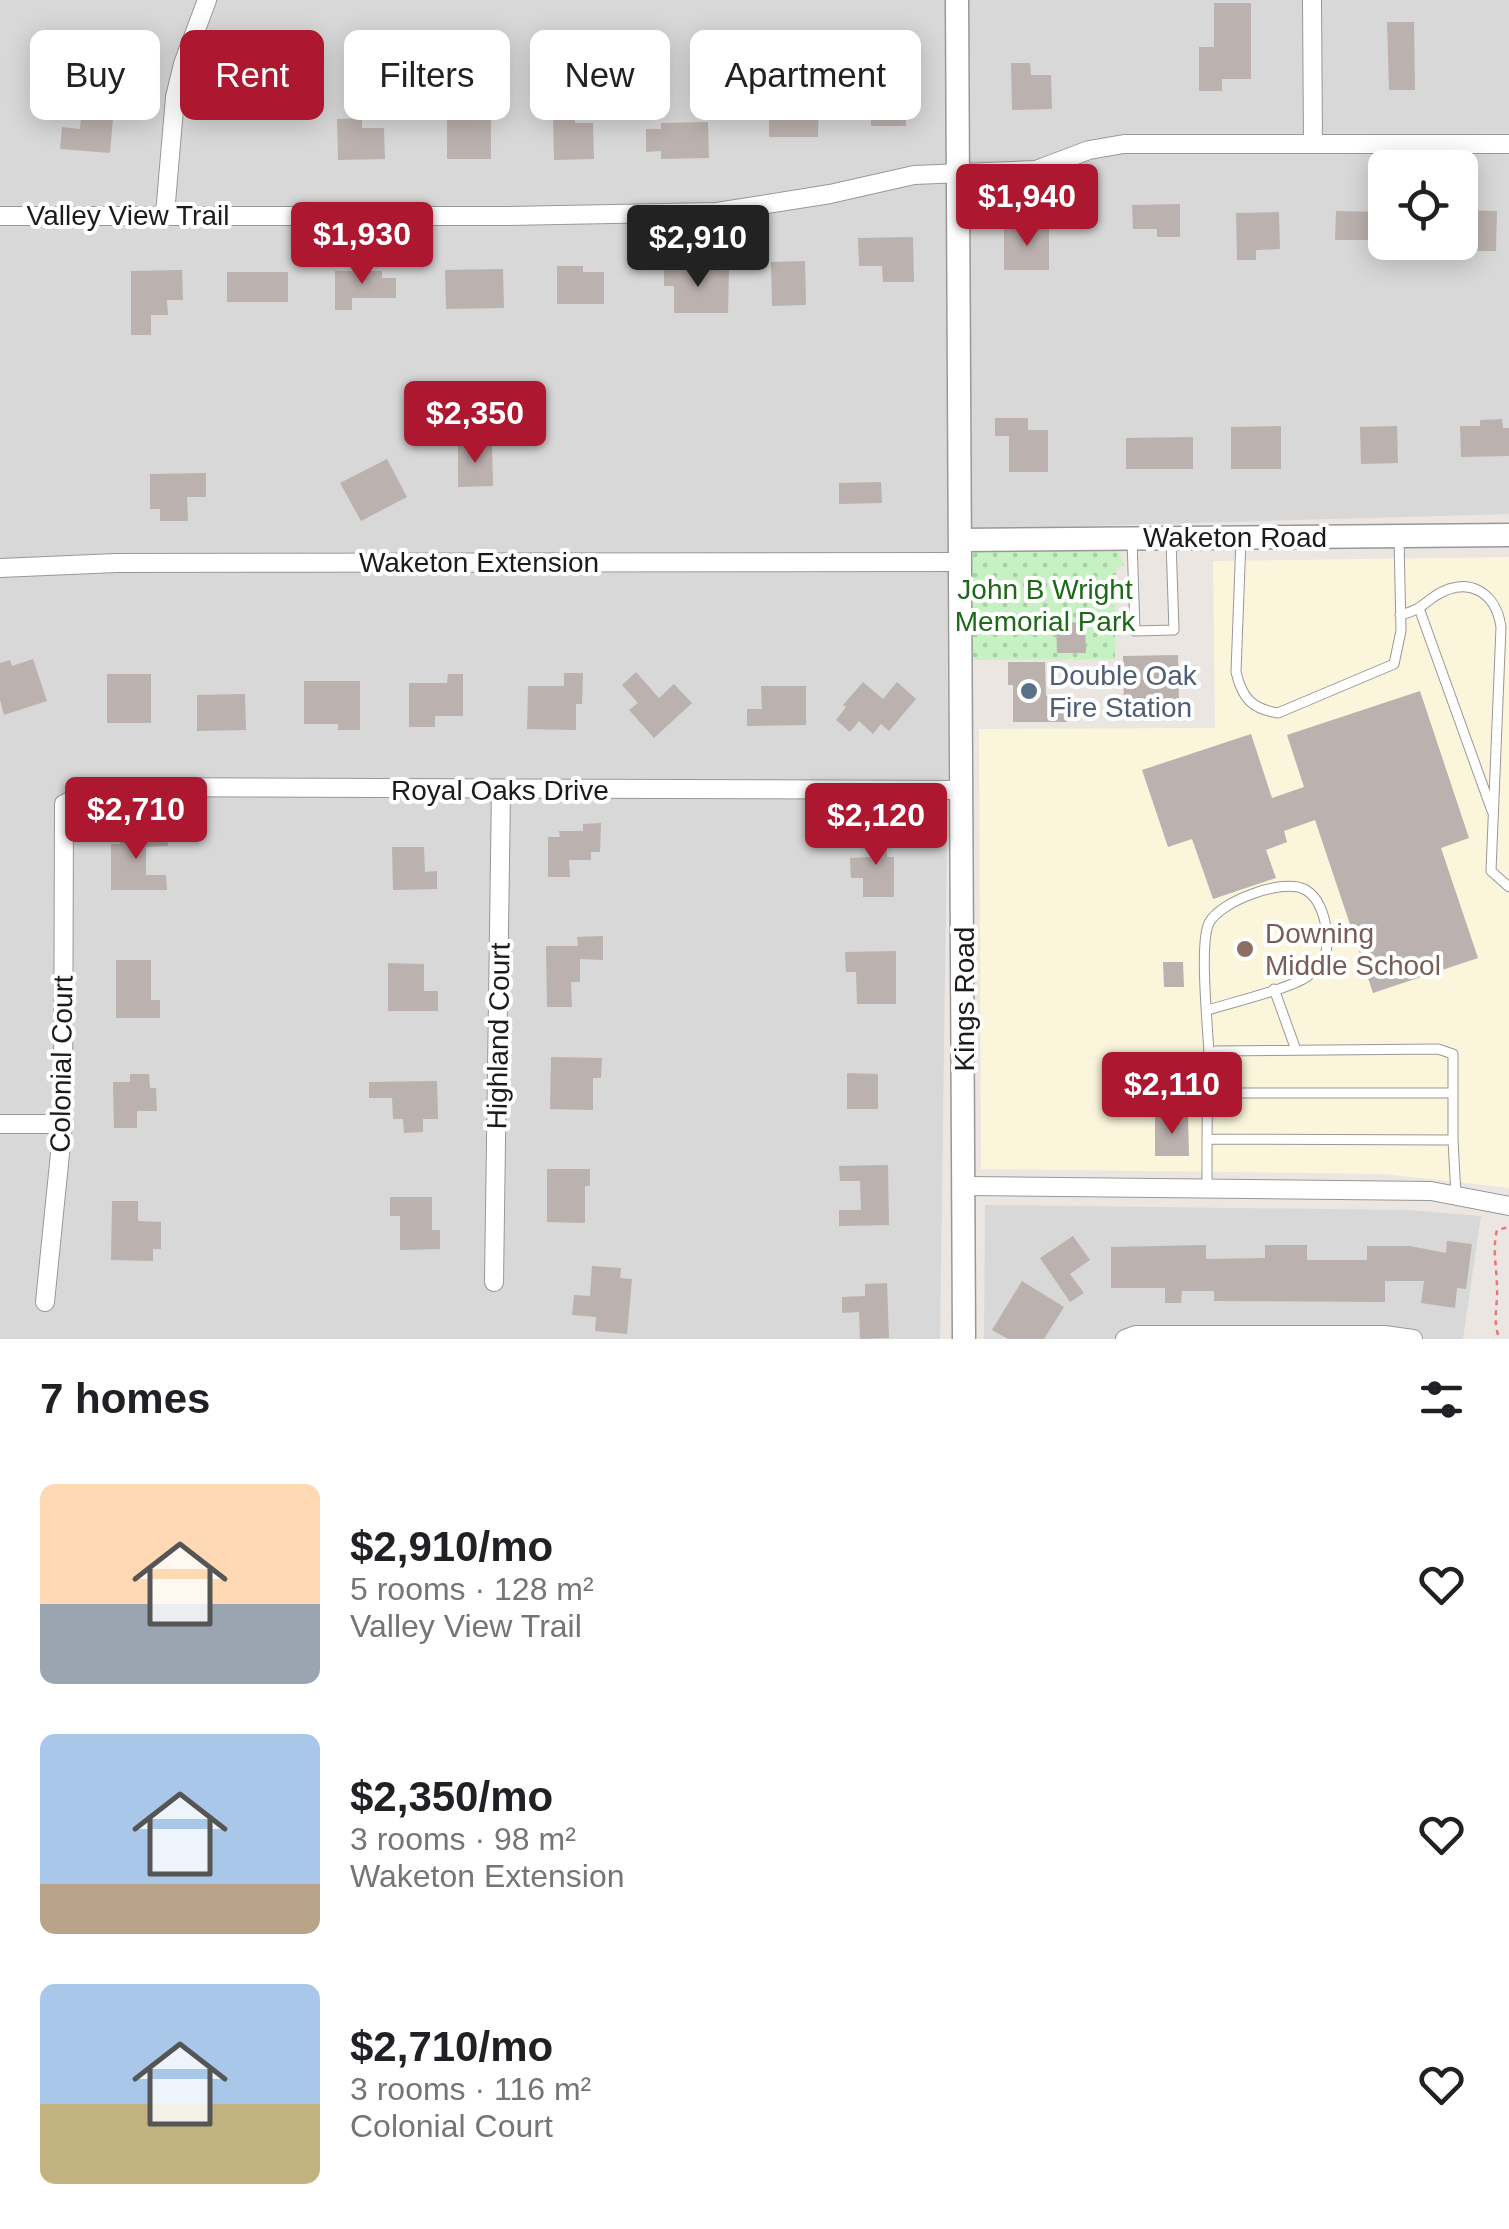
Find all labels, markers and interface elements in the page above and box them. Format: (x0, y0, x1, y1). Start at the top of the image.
chip: Buy (30, 30, 160, 120)
chip: Rent (180, 30, 324, 120)
chip: Filters (344, 30, 510, 120)
chip: New (530, 30, 670, 120)
chip: Apartment (690, 30, 921, 120)
map controls (1368, 150, 1478, 260)
button: locate (1368, 150, 1478, 260)
pin: $1,940 (946, 164, 1108, 249)
text: $1,940 (978, 178, 1076, 214)
street label: Valley View Trail (27, 200, 229, 231)
pin: $1,930 (281, 202, 443, 287)
pin: $2,910 (617, 205, 779, 290)
text: $1,930 (313, 216, 411, 252)
text: $2,910 (649, 219, 747, 255)
pin: $2,350 (394, 381, 556, 466)
text: $2,350 (426, 395, 524, 431)
street label: Waketon Road (1143, 522, 1327, 553)
street label: Waketon Extension (359, 547, 599, 578)
park label: John B Wright Memorial Park (955, 574, 1136, 637)
place label: Double Oak Fire Station (1049, 660, 1198, 723)
marker: Double Oak Fire Station (1018, 680, 1040, 702)
street label: Royal Oaks Drive (391, 775, 609, 806)
pin: $2,710 (55, 777, 217, 862)
pin: $2,120 (795, 783, 957, 868)
text: $2,710 (87, 791, 185, 827)
text: $2,120 (827, 797, 925, 833)
place label: Downing Middle School (1265, 918, 1441, 981)
street label: Kings Road (949, 927, 980, 1071)
marker: Downing Middle School (1234, 938, 1256, 960)
street label: Highland Court (481, 942, 516, 1130)
street label: Colonial Court (44, 975, 79, 1153)
pin: $2,110 (1091, 1052, 1253, 1137)
text: $2,110 (1124, 1066, 1220, 1102)
icon: filters (1414, 1372, 1469, 1427)
text: 7 homes (40, 1375, 210, 1422)
text: $2,910/mo (350, 1523, 553, 1570)
icon: home (120, 1524, 240, 1644)
icon: heart (1414, 1557, 1469, 1612)
text: 5 rooms · 128 m² (350, 1571, 594, 1607)
text: Valley View Trail (350, 1608, 582, 1644)
text: $2,350/mo (350, 1773, 553, 1820)
icon: home (120, 1774, 240, 1894)
icon: heart (1414, 1807, 1469, 1862)
text: 3 rooms · 98 m² (350, 1821, 576, 1857)
text: Waketon Extension (350, 1858, 625, 1894)
text: $2,710/mo (350, 2023, 553, 2070)
icon: home (120, 2024, 240, 2144)
icon: heart (1414, 2057, 1469, 2112)
text: 3 rooms · 116 m² (350, 2071, 591, 2107)
text: Colonial Court (350, 2108, 553, 2144)

